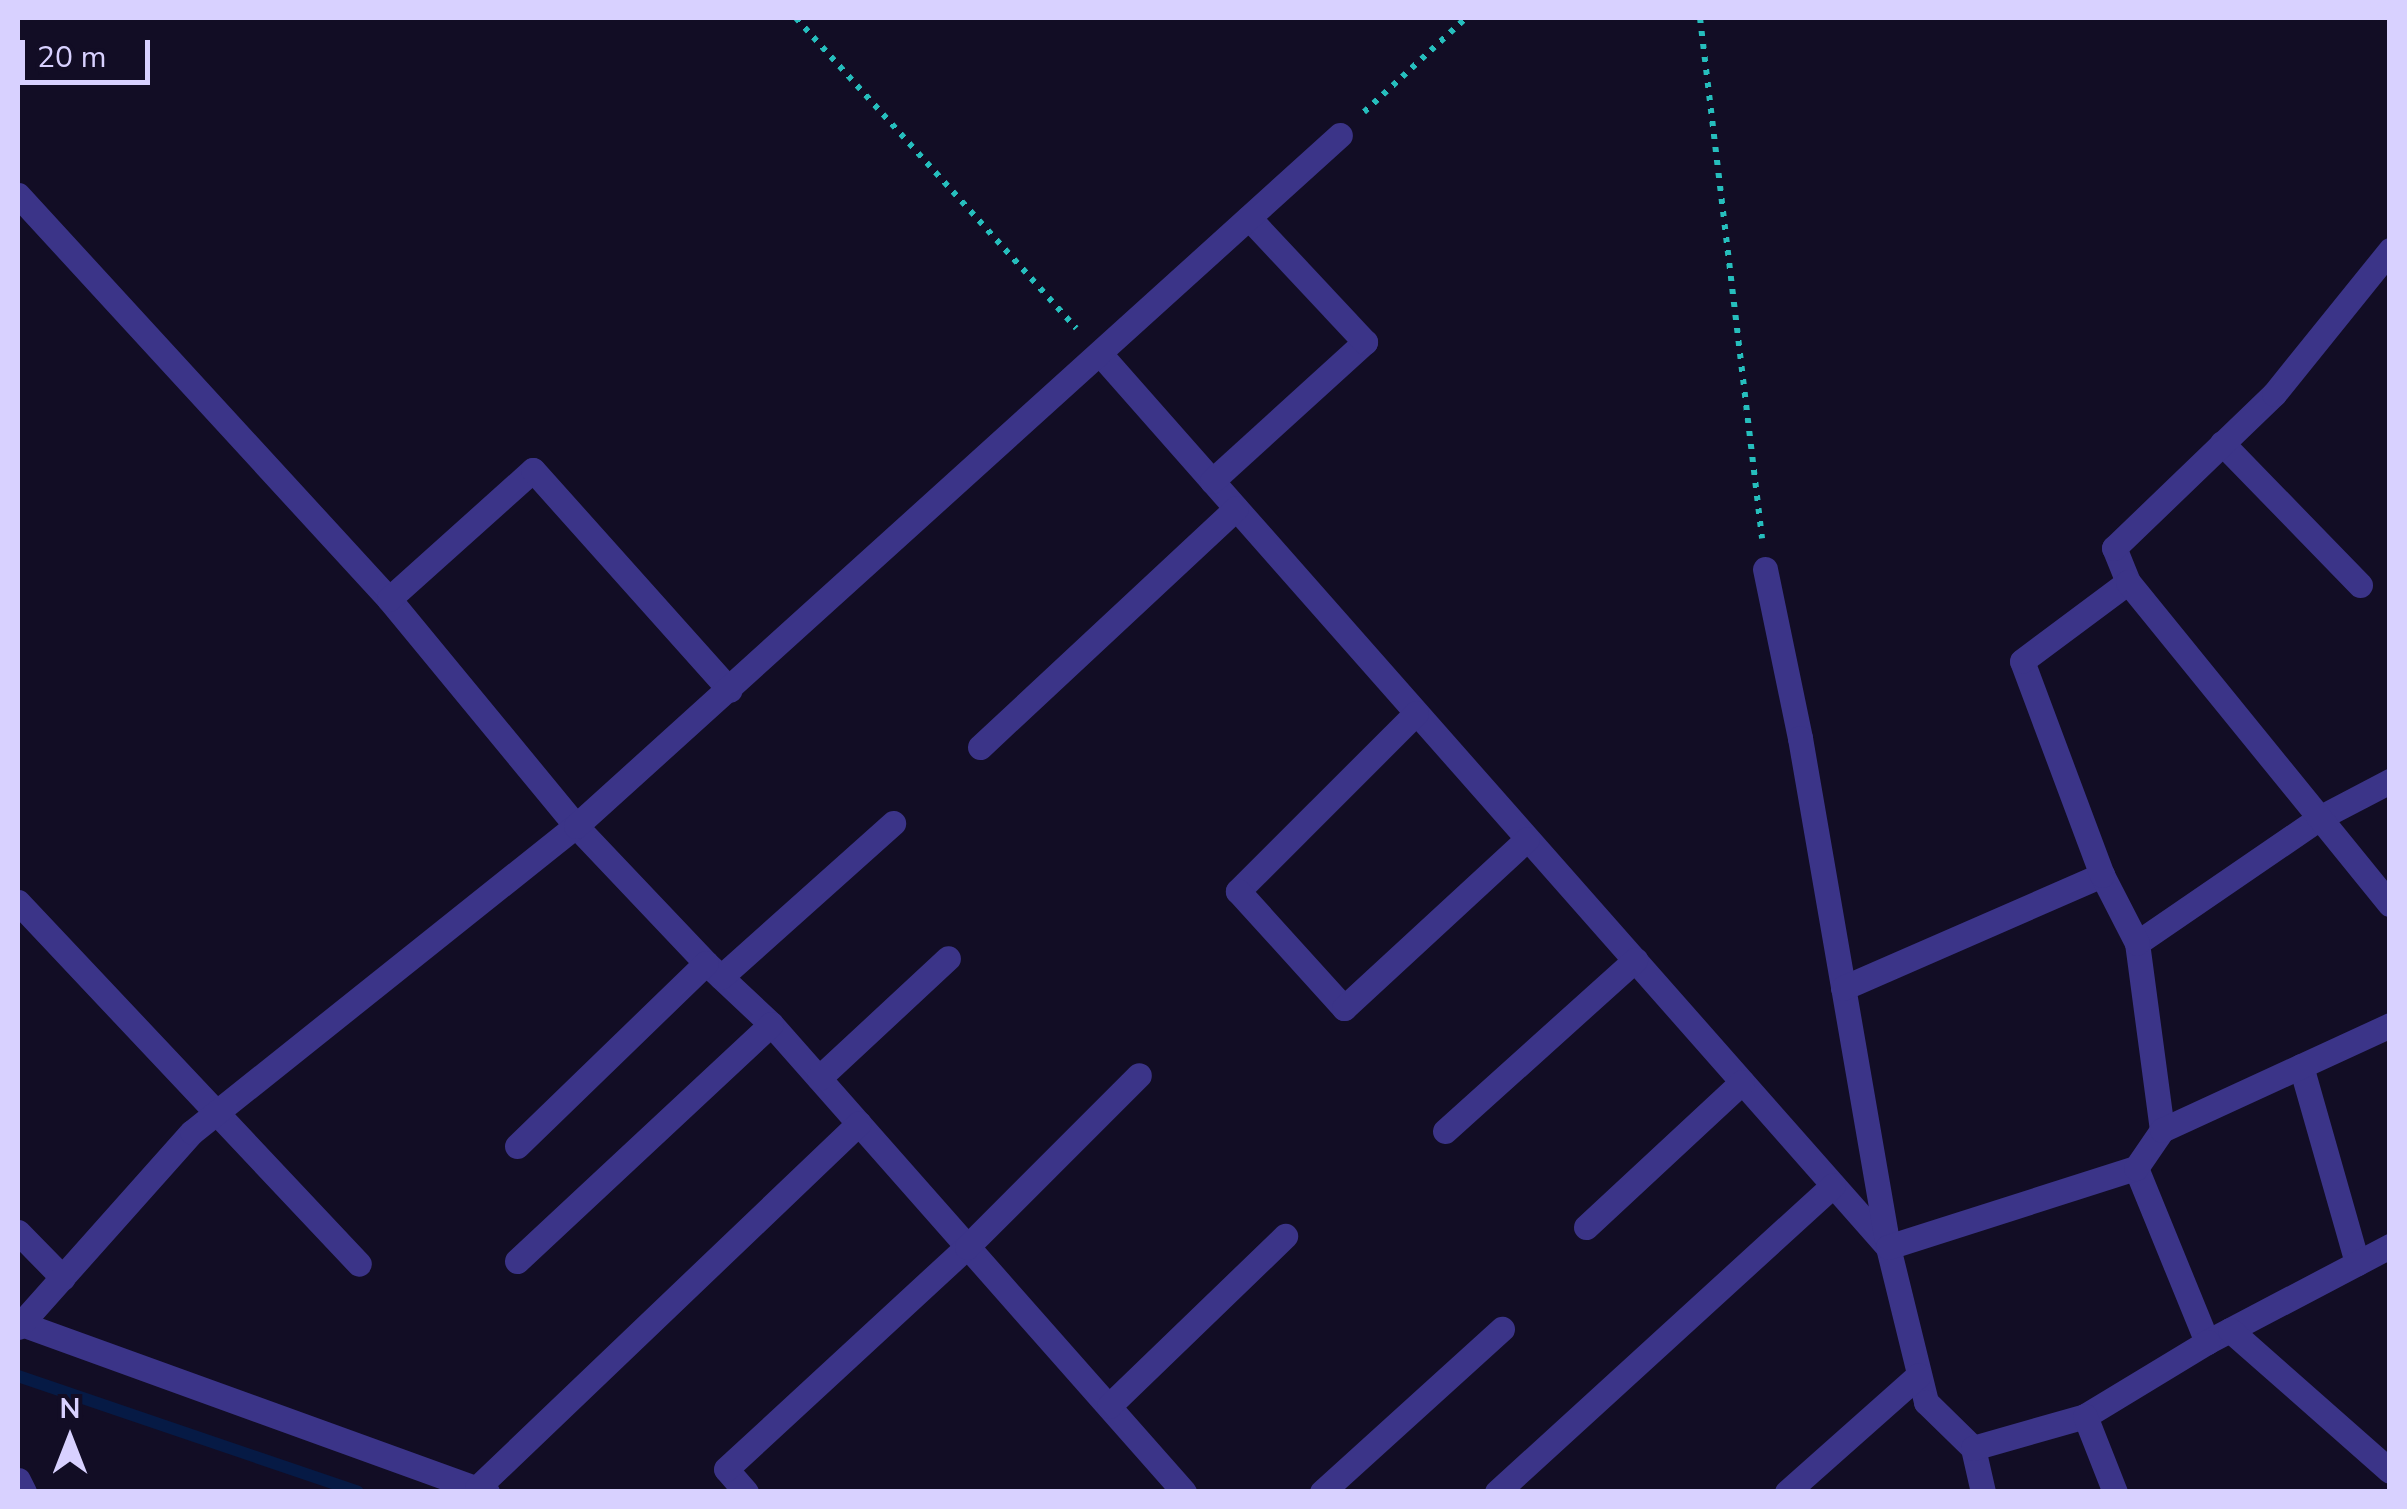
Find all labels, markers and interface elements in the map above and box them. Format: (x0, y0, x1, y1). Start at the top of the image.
scale bar (25, 20, 155, 82)
text: 20 m (37, 37, 106, 78)
north arrow (20, 1389, 120, 1489)
text: N (60, 1390, 80, 1428)

